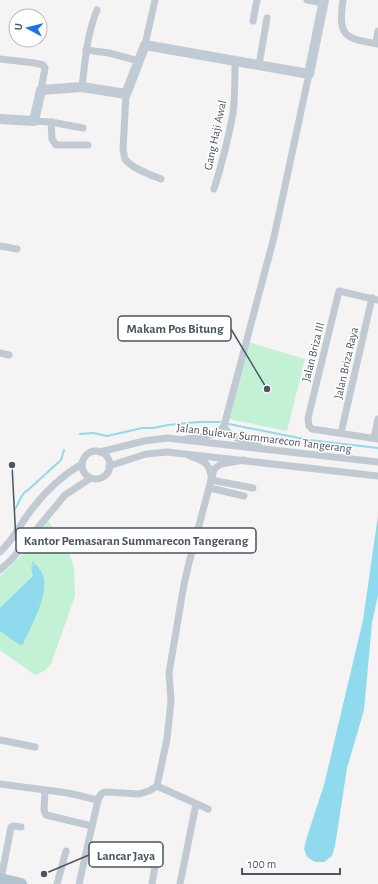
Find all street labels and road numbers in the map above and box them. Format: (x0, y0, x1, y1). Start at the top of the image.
street label: Gang Haji Awal (202, 99, 229, 171)
street label: Jalan Briza III (300, 321, 326, 383)
street label: Jalan Briza Raya (332, 325, 361, 400)
street label: Jalan Bulevar Summarecon Tangerang (176, 421, 352, 455)

